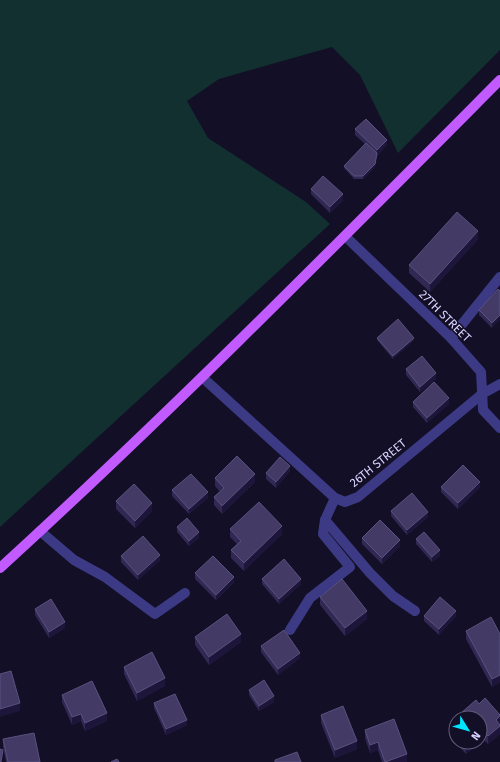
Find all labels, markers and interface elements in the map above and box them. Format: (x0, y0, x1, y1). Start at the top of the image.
street label: 27TH STREET (416, 287, 474, 345)
street label: 26TH STREET (347, 436, 409, 490)
north arrow (448, 710, 488, 750)
text: N (468, 729, 483, 743)

